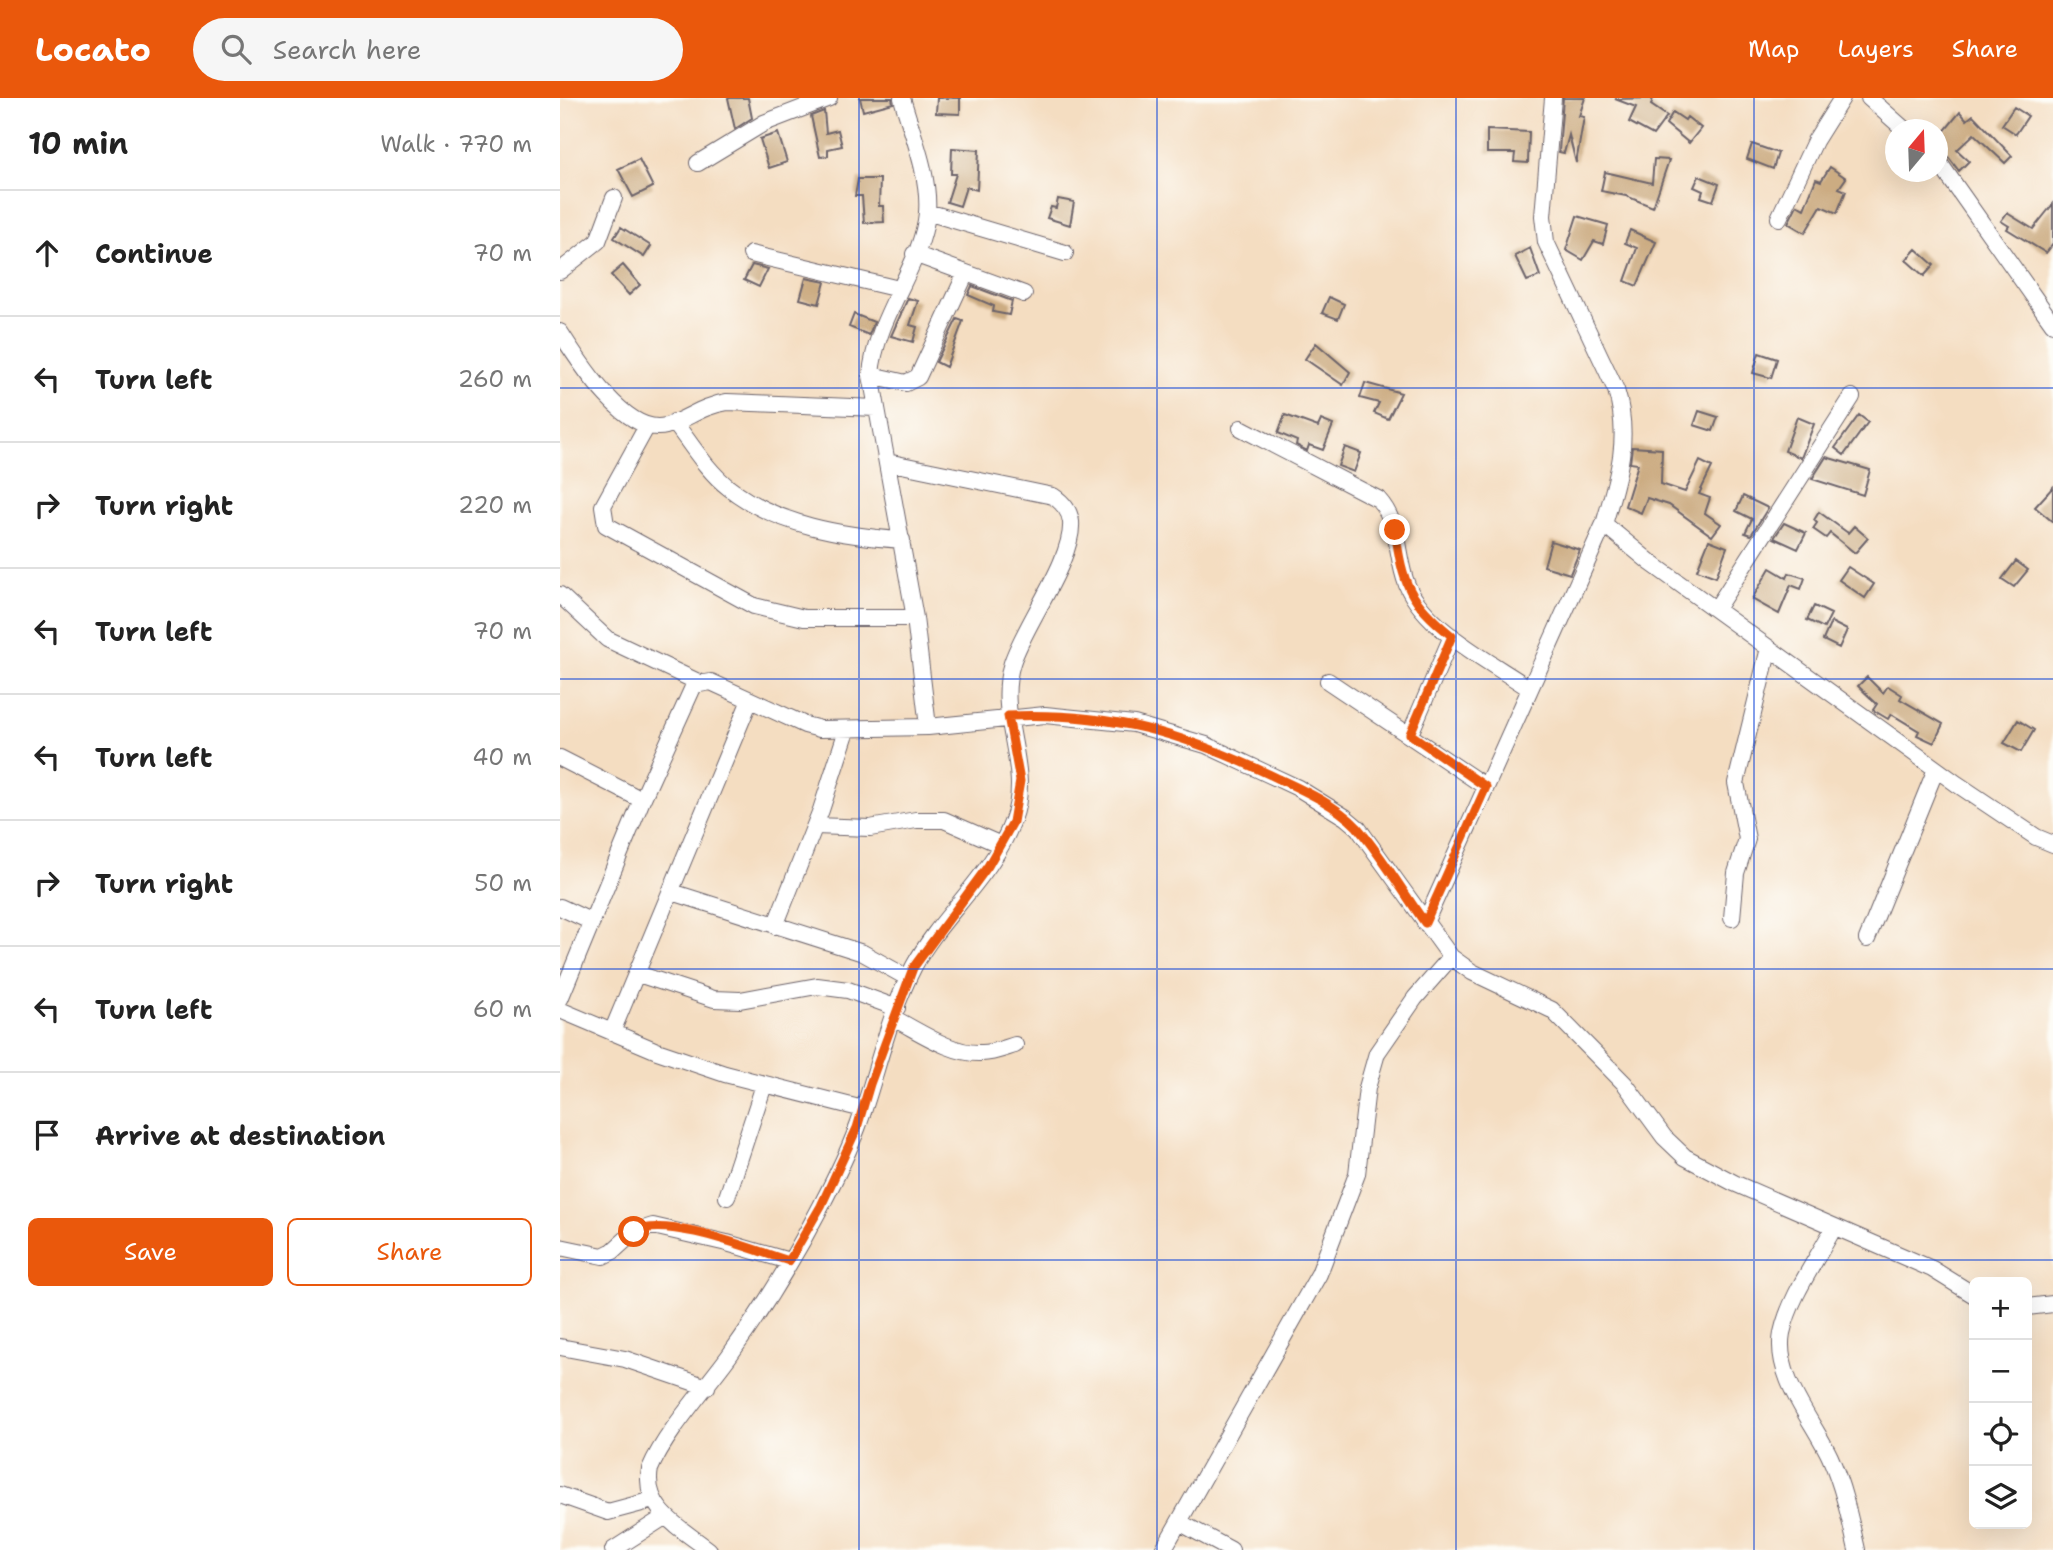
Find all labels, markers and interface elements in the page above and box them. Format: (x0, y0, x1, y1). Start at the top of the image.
search box (193, 18, 683, 81)
text: Locato (35, 27, 151, 72)
icon: search (217, 30, 255, 68)
text: Search here (273, 32, 421, 67)
text: Map (1748, 33, 1799, 65)
text: Layers (1837, 33, 1914, 65)
text: Share (1952, 33, 2018, 65)
north arrow (1885, 119, 1948, 182)
text: 10 min (28, 123, 128, 164)
text: Walk · 770 m (380, 129, 532, 159)
icon: ahead (28, 234, 66, 272)
text: Continue (95, 236, 213, 271)
text: 70 m (473, 238, 532, 268)
icon: left (28, 360, 66, 398)
text: Turn left (95, 362, 212, 397)
text: 260 m (458, 364, 532, 394)
icon: right (28, 486, 66, 524)
text: Turn right (95, 488, 233, 523)
text: 220 m (458, 490, 532, 520)
route end (1379, 514, 1410, 545)
icon: left (28, 612, 66, 650)
text: Turn left (95, 614, 212, 649)
text: 70 m (473, 616, 532, 646)
icon: left (28, 738, 66, 776)
text: Turn left (95, 740, 212, 775)
text: 40 m (472, 742, 532, 772)
icon: right (28, 864, 66, 902)
text: Turn right (95, 866, 233, 901)
text: 50 m (474, 868, 532, 898)
icon: left (28, 990, 66, 1028)
text: Turn left (95, 992, 212, 1027)
text: 60 m (473, 994, 532, 1024)
icon: arrive (28, 1116, 66, 1154)
text: Arrive at destination (95, 1118, 385, 1153)
route start (618, 1216, 649, 1247)
button: Save (28, 1218, 273, 1286)
button: Share (287, 1218, 532, 1286)
map controls (1969, 1277, 2032, 1529)
button: + (1969, 1277, 2032, 1340)
button: − (1969, 1340, 2032, 1403)
button: locate (1969, 1403, 2032, 1466)
button: layers (1969, 1466, 2032, 1529)

